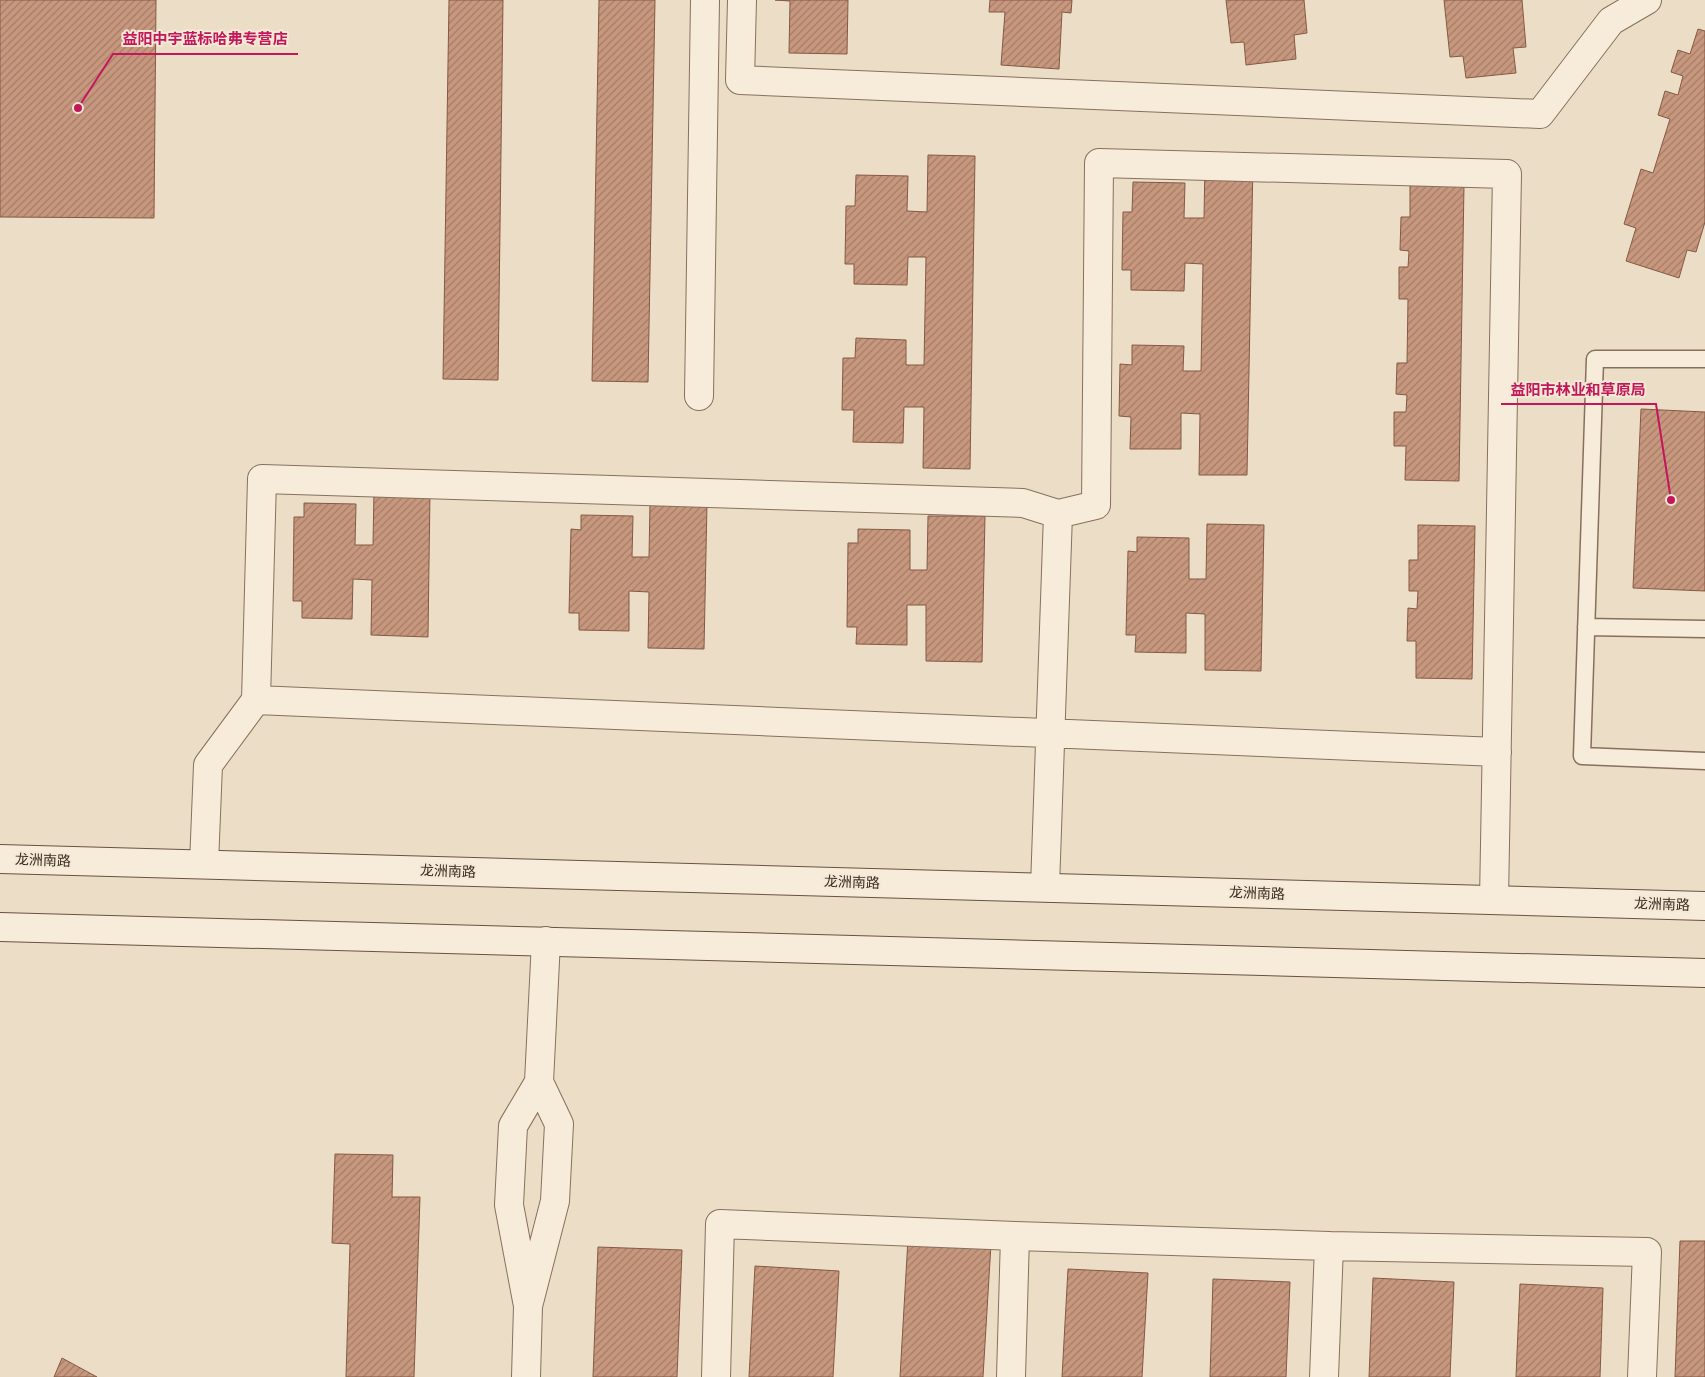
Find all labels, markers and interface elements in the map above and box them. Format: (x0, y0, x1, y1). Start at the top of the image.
callout: 益阳中宇蓝标哈弗专营店 (113, 24, 298, 54)
text: 益阳中宇蓝标哈弗专营店 (122, 30, 288, 47)
callout: 益阳市林业和草原局 (1501, 374, 1656, 404)
text: 益阳市林业和草原局 (1510, 382, 1646, 398)
street label: 龙洲南路 (15, 851, 71, 869)
street label: 龙洲南路 (420, 862, 476, 880)
street label: 龙洲南路 (824, 873, 880, 891)
street label: 龙洲南路 (1229, 884, 1285, 902)
street label: 龙洲南路 (1634, 895, 1690, 913)

